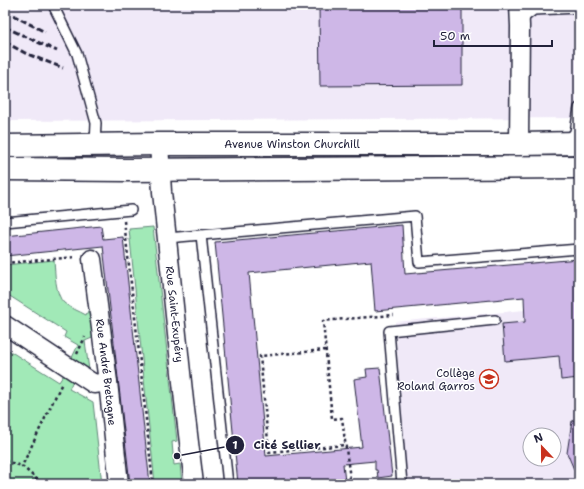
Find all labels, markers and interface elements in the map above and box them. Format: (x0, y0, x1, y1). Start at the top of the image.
scale bar (434, 22, 552, 48)
text: 50 m (440, 28, 470, 44)
street label: Avenue Winston Churchill (224, 137, 360, 152)
street label: Rue Saint-Exupéry (162, 265, 187, 363)
street label: Rue André Bretagne (92, 318, 120, 426)
place label: Collège Roland Garros (397, 366, 475, 394)
school or university icon: Collège Roland Garros (478, 368, 500, 390)
north arrow (522, 427, 562, 467)
text: N (532, 429, 546, 447)
callout: Cité Sellier (225, 433, 328, 457)
text: 1 (232, 437, 238, 453)
text: Cité Sellier (253, 437, 321, 453)

